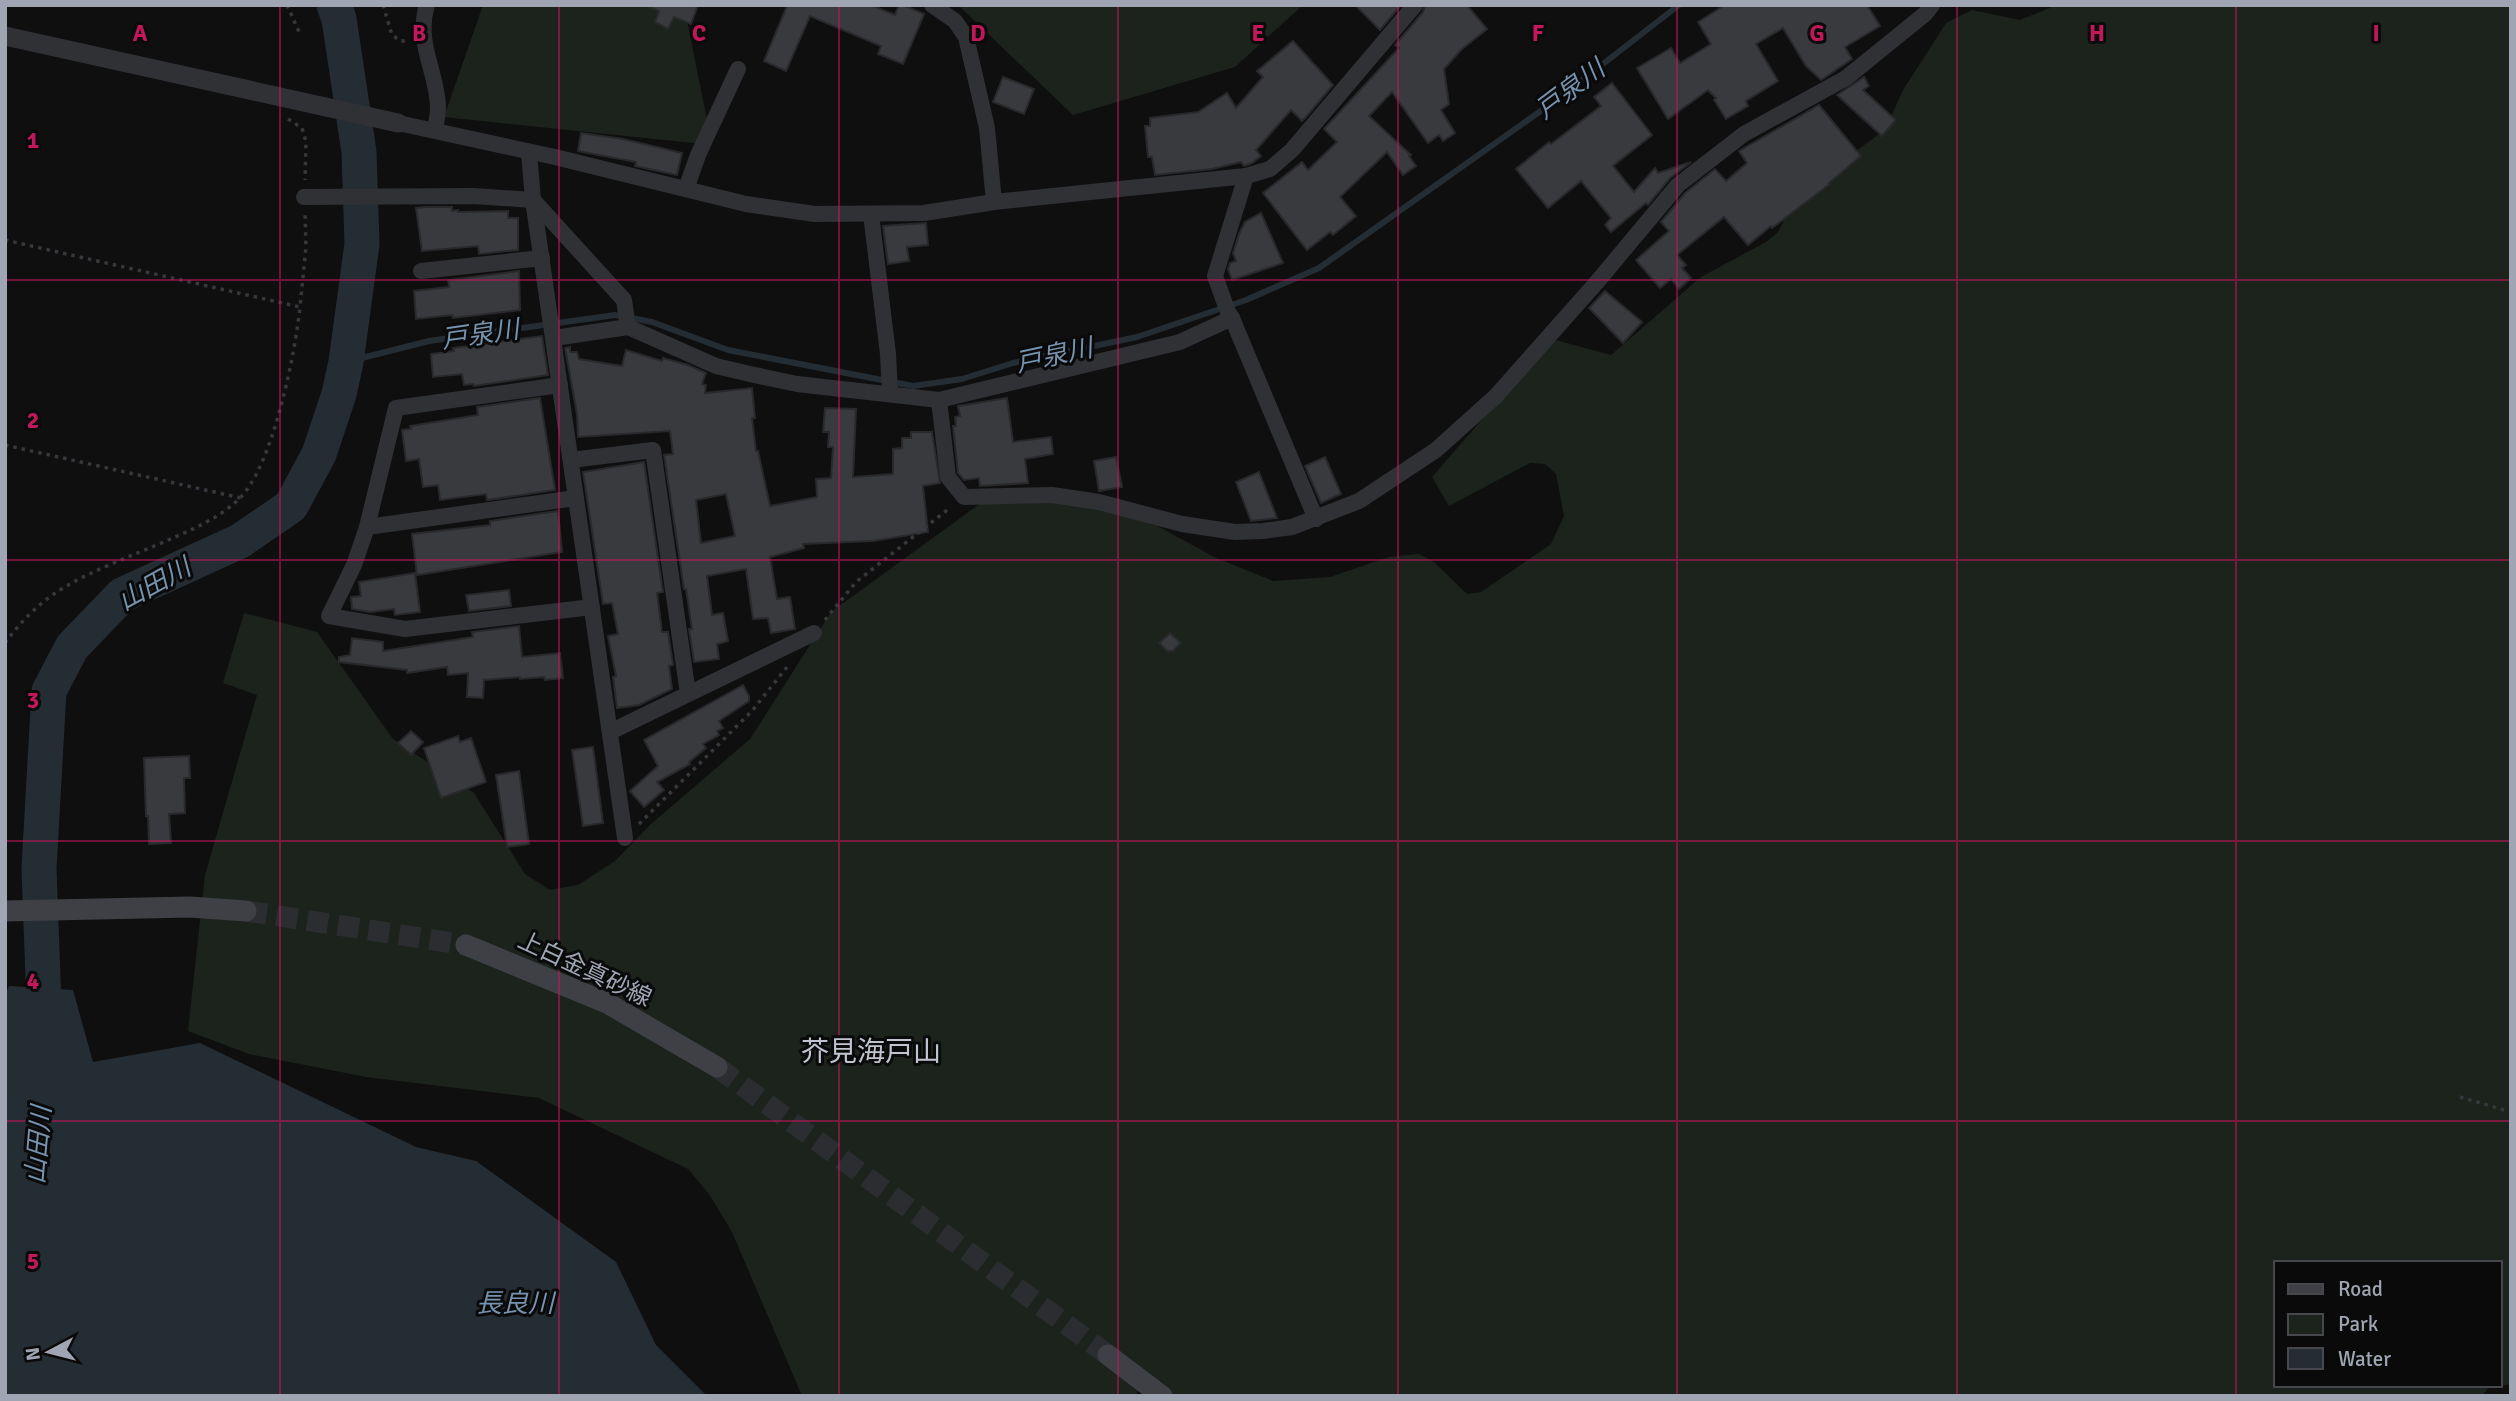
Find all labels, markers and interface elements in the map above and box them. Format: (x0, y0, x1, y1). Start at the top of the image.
text: A (133, 19, 148, 48)
text: B (412, 19, 426, 48)
text: C (692, 19, 706, 48)
text: D (970, 19, 986, 48)
text: E (1251, 19, 1265, 48)
text: F (1532, 19, 1544, 48)
text: G (1809, 19, 1825, 48)
text: H (2089, 19, 2105, 48)
text: I (2372, 19, 2380, 48)
water label: 戸泉川 (1530, 52, 1614, 126)
text: 1 (27, 126, 39, 155)
water label: 戸泉川 (439, 313, 524, 356)
water label: 戸泉川 (1013, 332, 1099, 380)
text: 2 (27, 406, 39, 435)
water label: 山田川 (113, 551, 199, 618)
text: 3 (27, 686, 39, 715)
street label: 上白金真砂線 (513, 925, 657, 1013)
text: 4 (27, 967, 39, 996)
district label: 芥見海戸山 (801, 1035, 941, 1069)
water label: 山田川 (20, 1102, 59, 1185)
text: 5 (27, 1247, 39, 1276)
legend (2274, 1261, 2502, 1387)
text: Road (2338, 1276, 2383, 1302)
water label: 長良川 (476, 1288, 557, 1320)
text: Park (2338, 1311, 2379, 1337)
north arrow (14, 1317, 84, 1387)
text: N (20, 1346, 46, 1362)
text: Water (2338, 1346, 2391, 1372)

